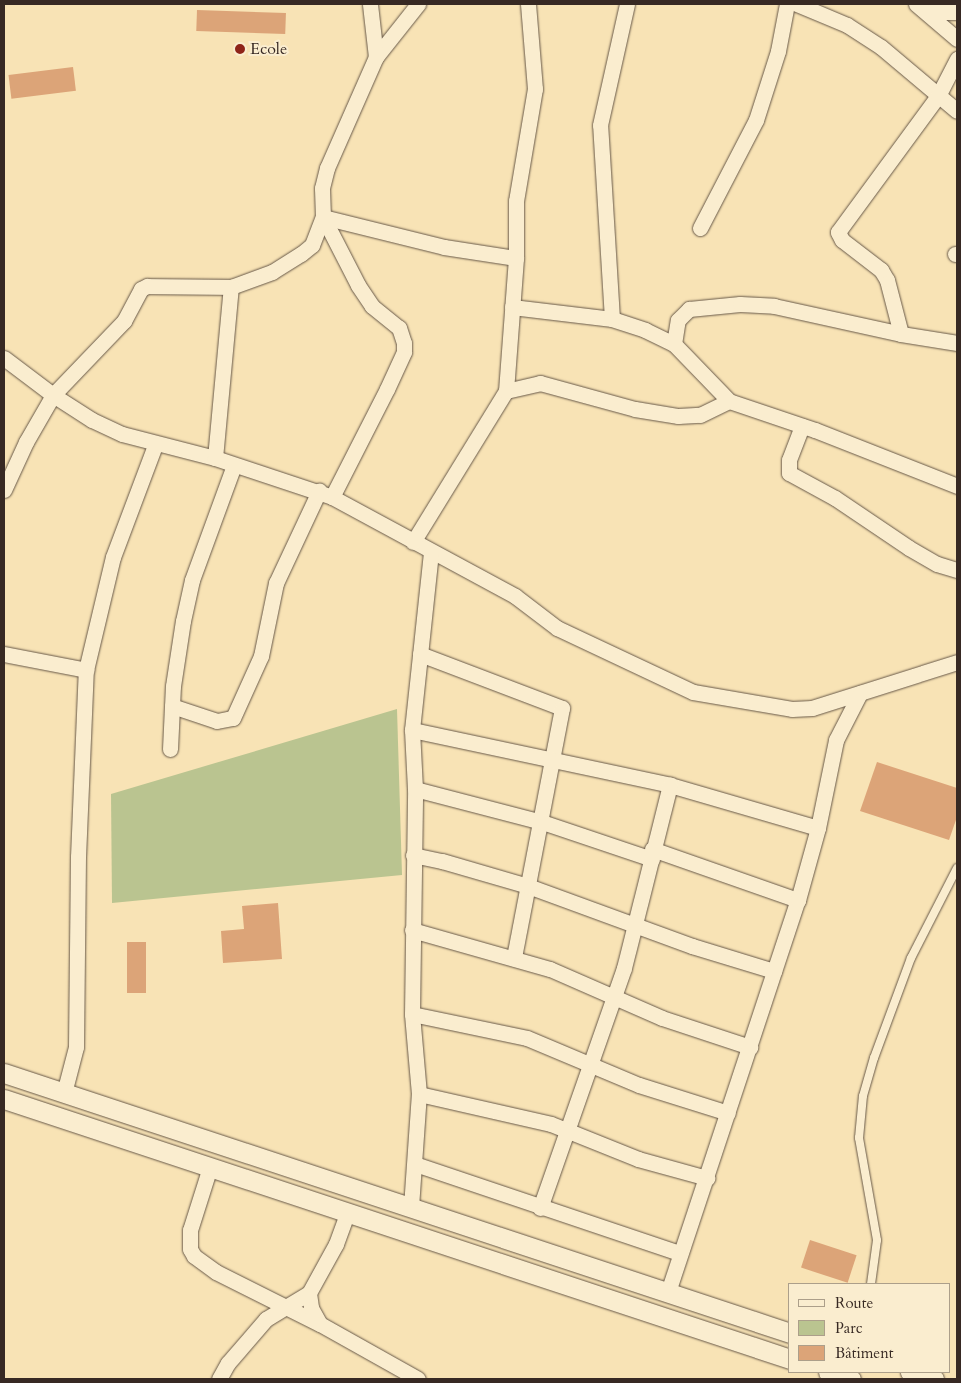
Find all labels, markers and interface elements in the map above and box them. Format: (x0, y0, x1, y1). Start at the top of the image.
place label: Ecole (250, 39, 287, 59)
marker: Ecole (234, 43, 246, 55)
legend (788, 1283, 951, 1373)
text: Route (835, 1293, 873, 1313)
text: Parc (835, 1318, 863, 1338)
text: Bâtiment (835, 1343, 893, 1363)

